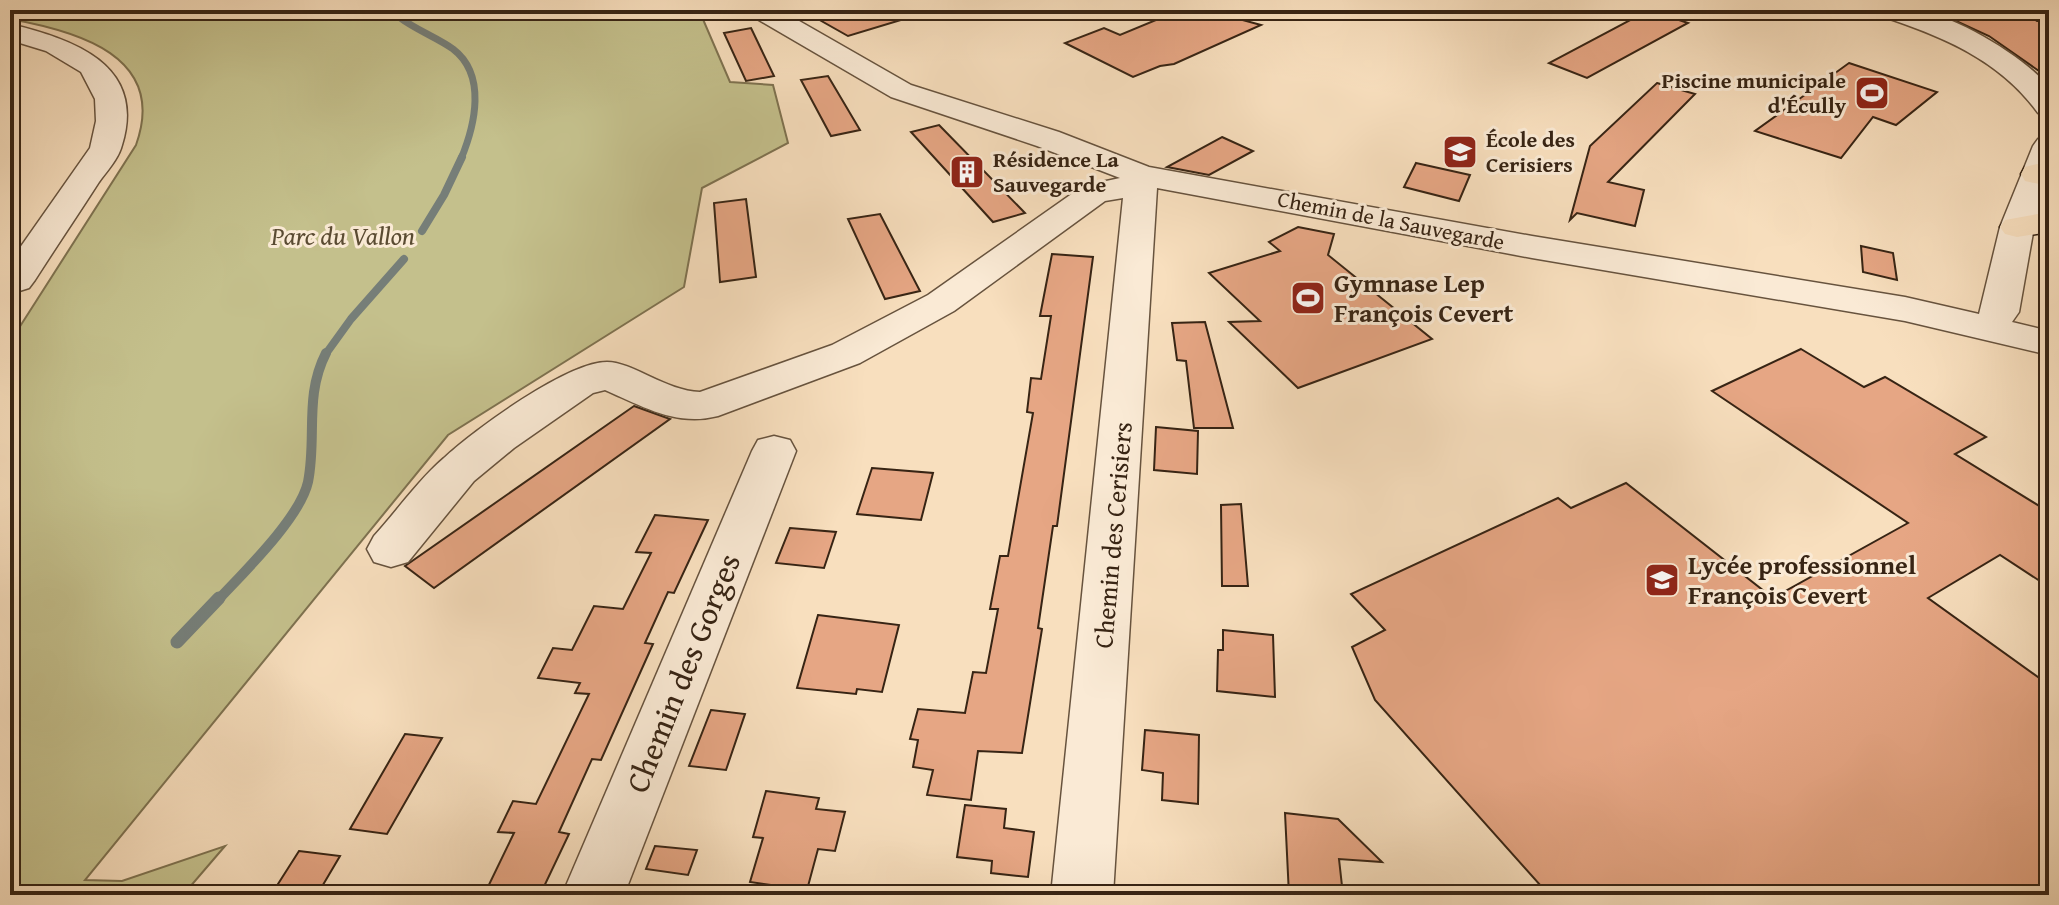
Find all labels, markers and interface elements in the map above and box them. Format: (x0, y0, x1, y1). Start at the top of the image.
place label: Piscine municipale d'Écully (1662, 64, 1847, 121)
sports icon: Piscine municipale d'Écully (1853, 74, 1891, 112)
place label: École des Cerisiers (1486, 123, 1575, 180)
school or university icon: École des Cerisiers (1441, 133, 1479, 171)
place label: Résidence La Sauvegarde (993, 143, 1119, 200)
building icon: Résidence La Sauvegarde (948, 153, 986, 191)
street label: Chemin de la Sauvegarde (1275, 182, 1507, 258)
park label: Parc du Vallon (270, 216, 415, 255)
place label: Gymnase Lep François Cevert (1334, 263, 1514, 332)
sports icon: Gymnase Lep François Cevert (1289, 279, 1327, 317)
street label: Chemin des Cerisiers (1083, 420, 1142, 650)
place label: Lycée professionnel François Cevert (1688, 545, 1916, 614)
street label: Chemin des Gorges (613, 546, 752, 800)
school or university icon: Lycée professionnel François Cevert (1643, 561, 1681, 599)

